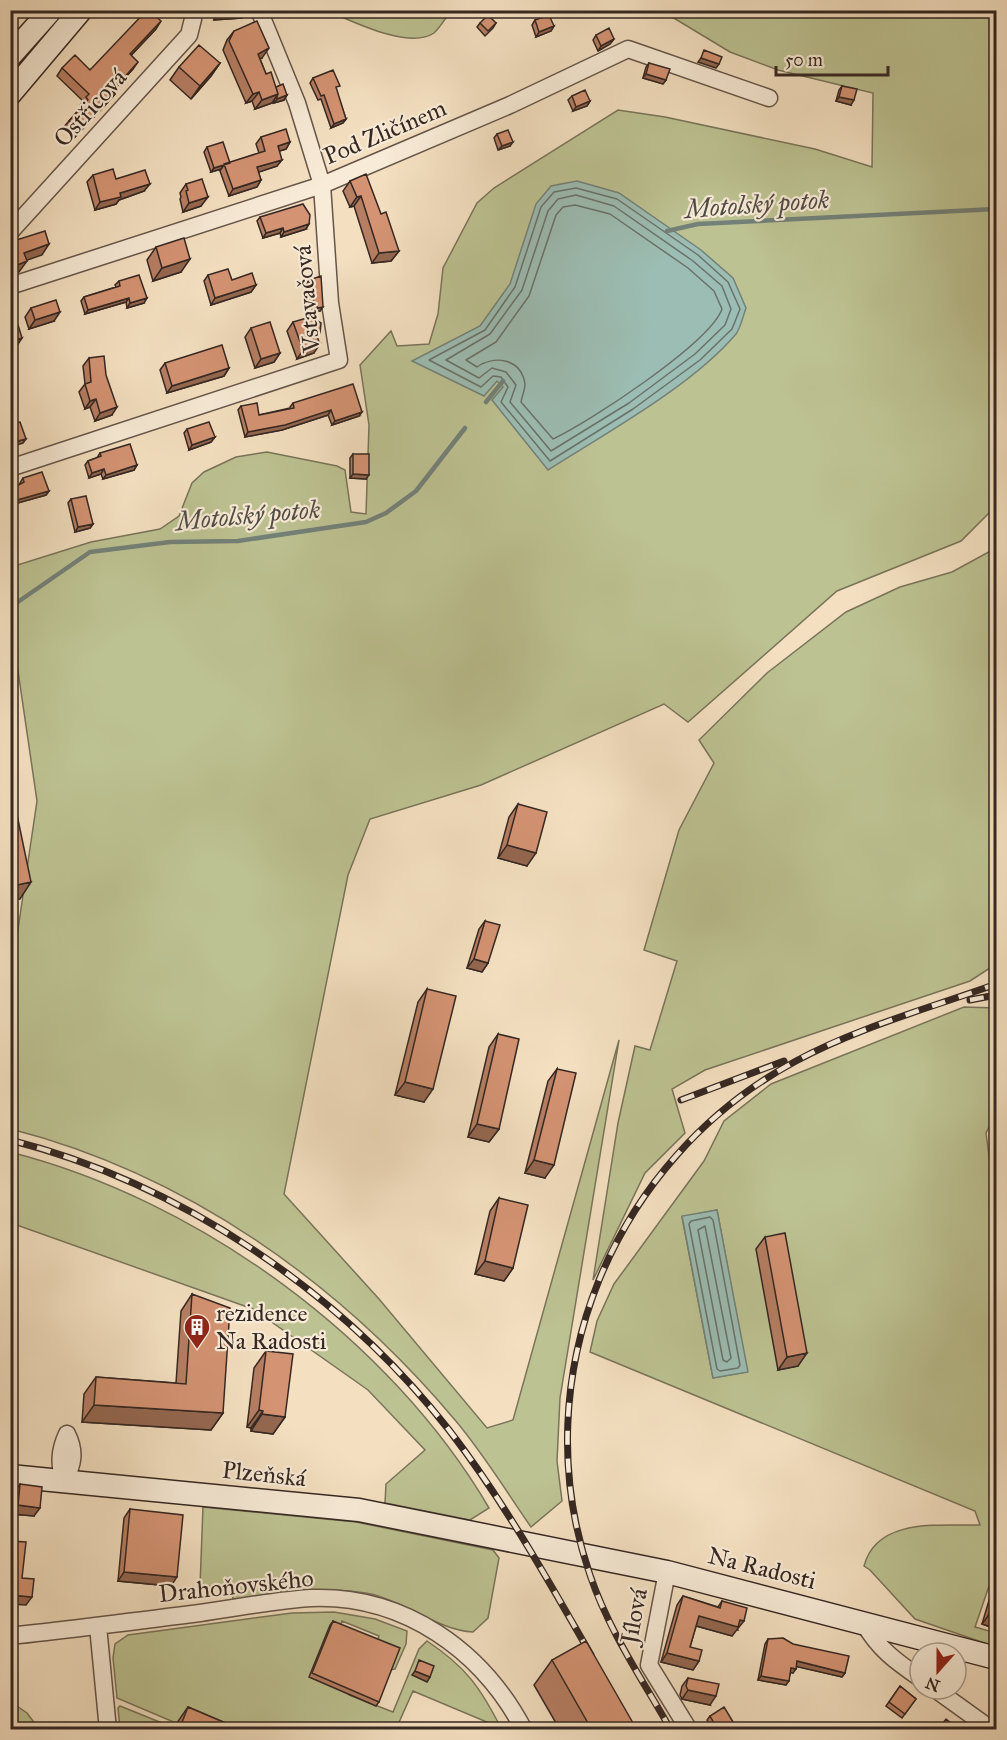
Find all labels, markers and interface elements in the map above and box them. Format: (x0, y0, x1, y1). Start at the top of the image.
scale bar (776, 39, 888, 77)
text: 50 m (785, 49, 823, 71)
street label: Ostřicová (47, 62, 133, 153)
street label: Pod Zličínem (319, 93, 451, 171)
water label: Motolský potok (681, 183, 831, 226)
street label: Vstavačová (287, 243, 327, 355)
water label: Motolský potok (171, 493, 322, 539)
place label: rezidence Na Radosti (216, 1298, 327, 1356)
building icon: rezidence Na Radosti (182, 1312, 212, 1350)
street label: Plzeňská (221, 1455, 308, 1493)
street label: Na Radosti (705, 1540, 820, 1596)
street label: Drahoňovského (157, 1563, 315, 1609)
street label: Jílová (613, 1585, 654, 1649)
north arrow (908, 1641, 968, 1701)
text: N (923, 1673, 943, 1696)

